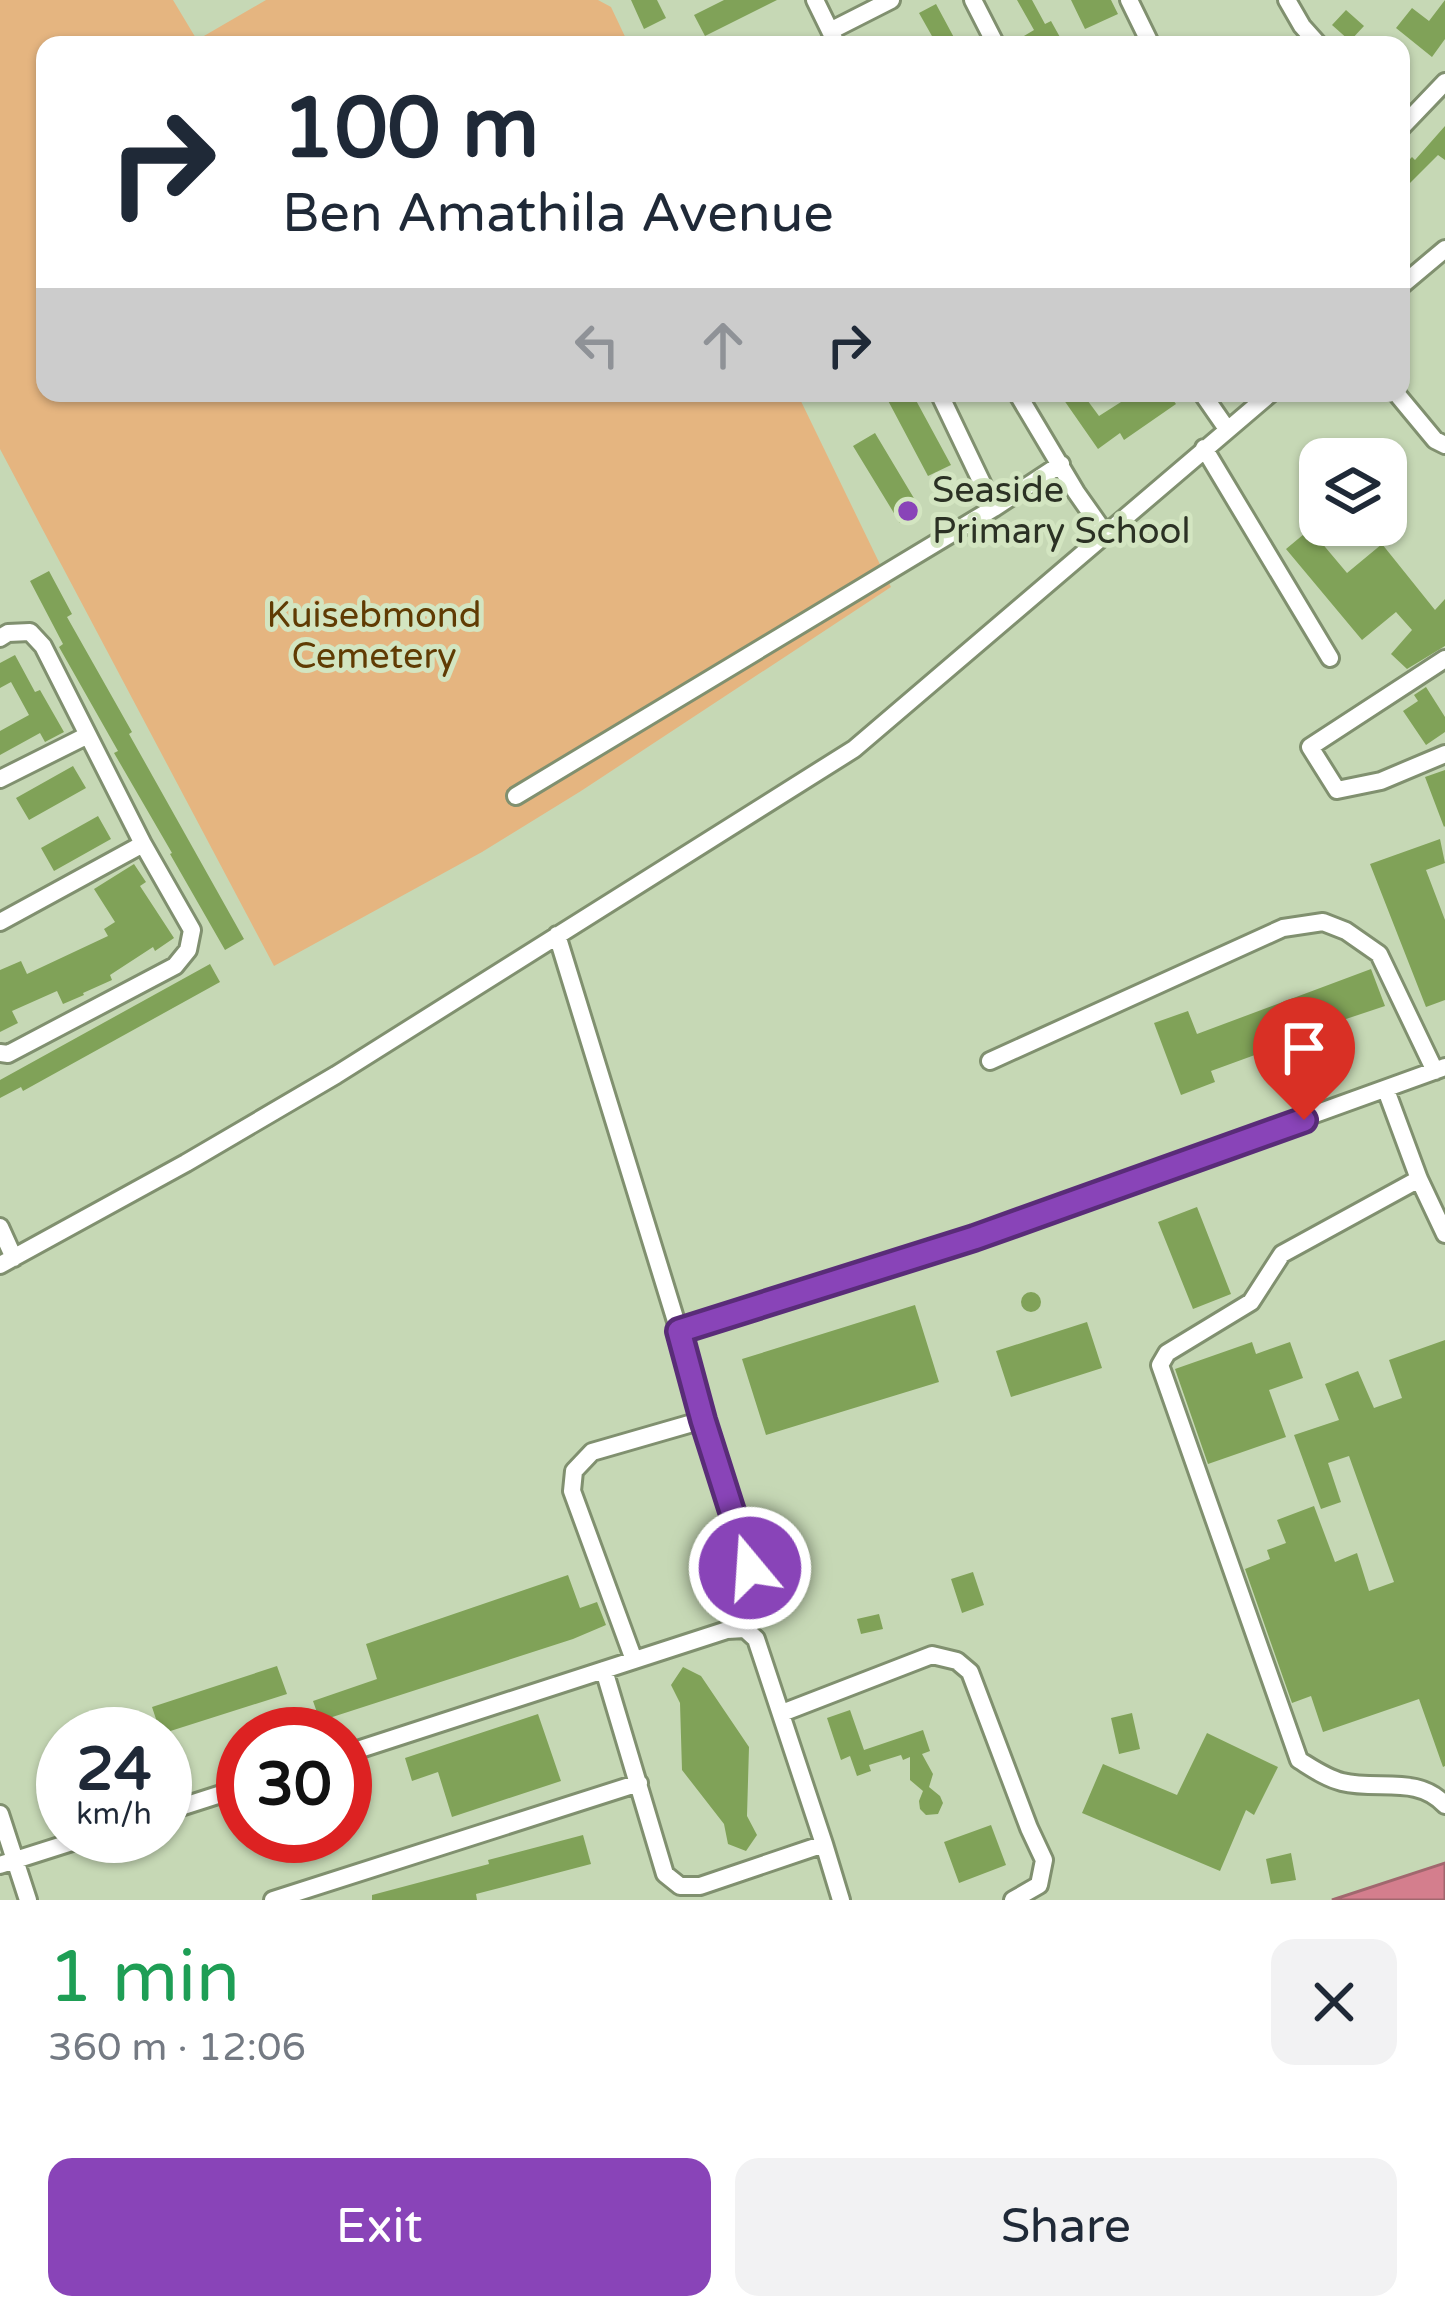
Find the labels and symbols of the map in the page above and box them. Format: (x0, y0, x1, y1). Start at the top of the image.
place label: Seaside Primary School (932, 469, 1190, 553)
marker: Seaside Primary School (895, 498, 921, 524)
park label: Kuisebmond Cemetery (267, 594, 481, 678)
pin (1253, 997, 1355, 1120)
position arrow (687, 1505, 813, 1631)
speed limit sign: 30 (216, 1707, 372, 1863)

